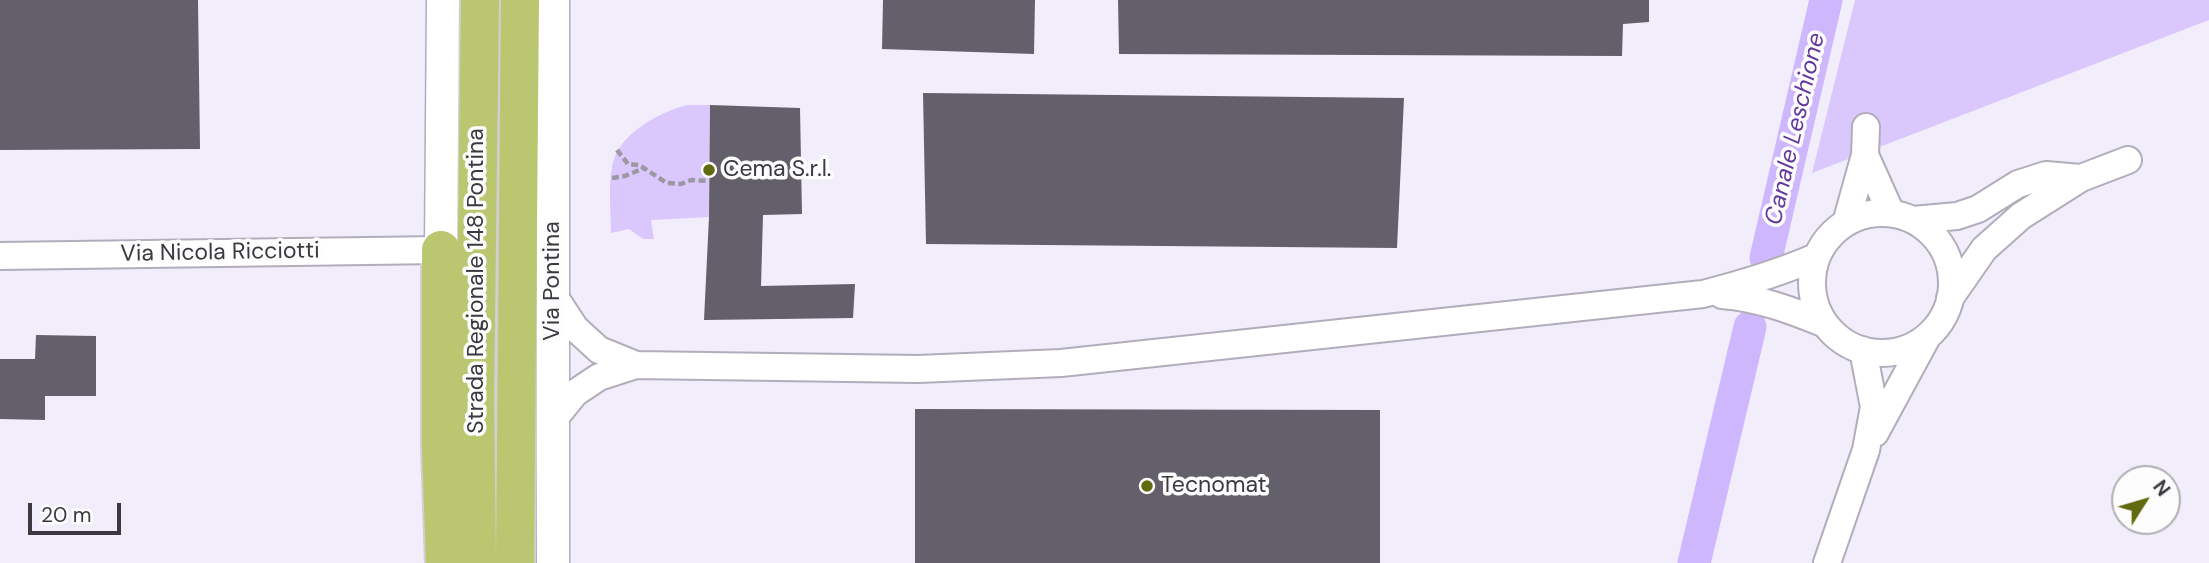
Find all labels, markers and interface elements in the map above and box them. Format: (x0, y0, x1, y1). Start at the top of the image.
water label: Canale Leschione (1760, 30, 1832, 228)
street label: Strada Regionale 148 Pontina (463, 128, 491, 434)
place label: Cema S.r.l. (723, 156, 831, 184)
marker: Cema S.r.l. (701, 162, 717, 178)
street label: Via Pontina (539, 221, 567, 341)
street label: Via Nicola Ricciotti (120, 237, 320, 269)
north arrow (2111, 465, 2181, 535)
place label: Tecnomat (1161, 472, 1267, 500)
text: N (2147, 475, 2176, 501)
marker: Tecnomat (1139, 478, 1155, 494)
scale bar (32, 490, 124, 534)
text: 20 m (41, 501, 92, 529)

